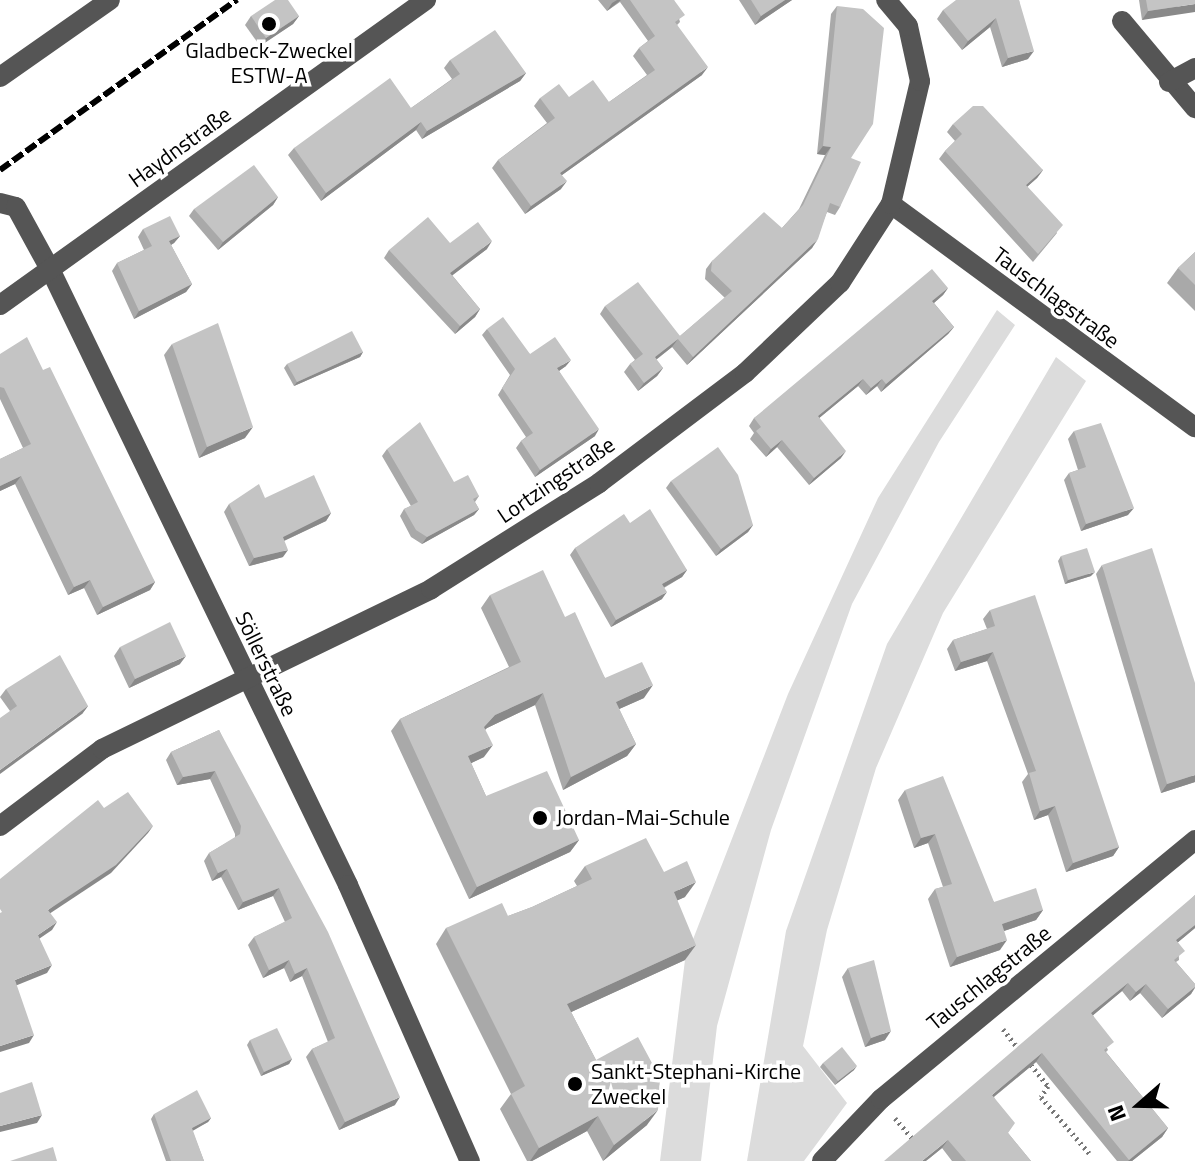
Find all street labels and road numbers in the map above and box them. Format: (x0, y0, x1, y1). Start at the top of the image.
street label: Haydnstraße (124, 101, 236, 193)
street label: Tauschlagstraße (987, 242, 1125, 354)
street label: Lortzingstraße (492, 431, 620, 529)
street label: Söllerstraße (229, 608, 303, 720)
street label: Tauschlagstraße (922, 920, 1056, 1036)

